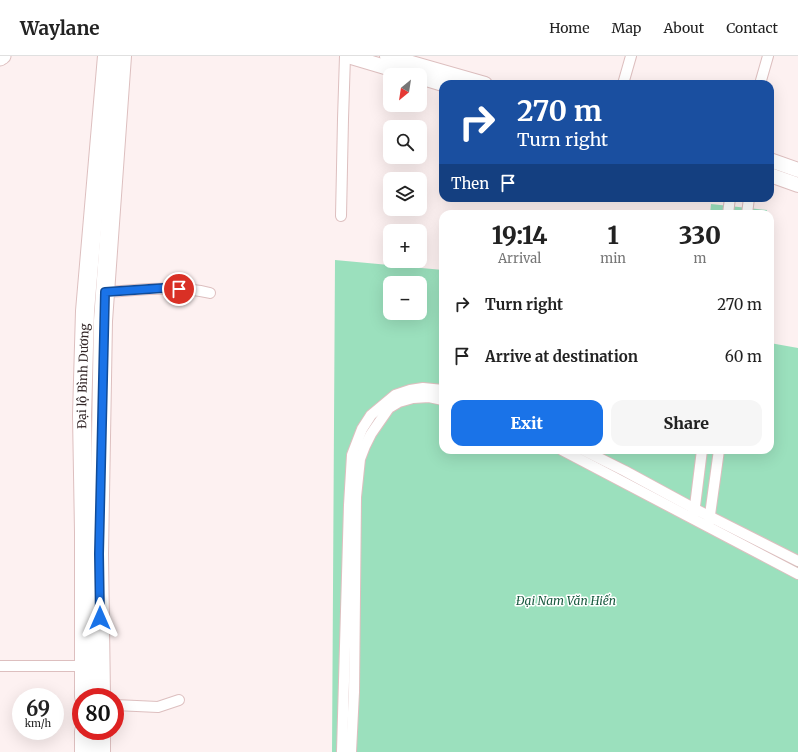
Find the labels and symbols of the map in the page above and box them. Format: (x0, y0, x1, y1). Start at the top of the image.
north arrow (383, 68, 427, 112)
pin (162, 272, 196, 306)
street label: Đại lộ Bình Dương (74, 322, 92, 429)
park label: Đại Nam Văn Hiến (515, 593, 616, 608)
position arrow (79, 597, 121, 639)
speed limit sign: 80 (72, 688, 124, 740)

